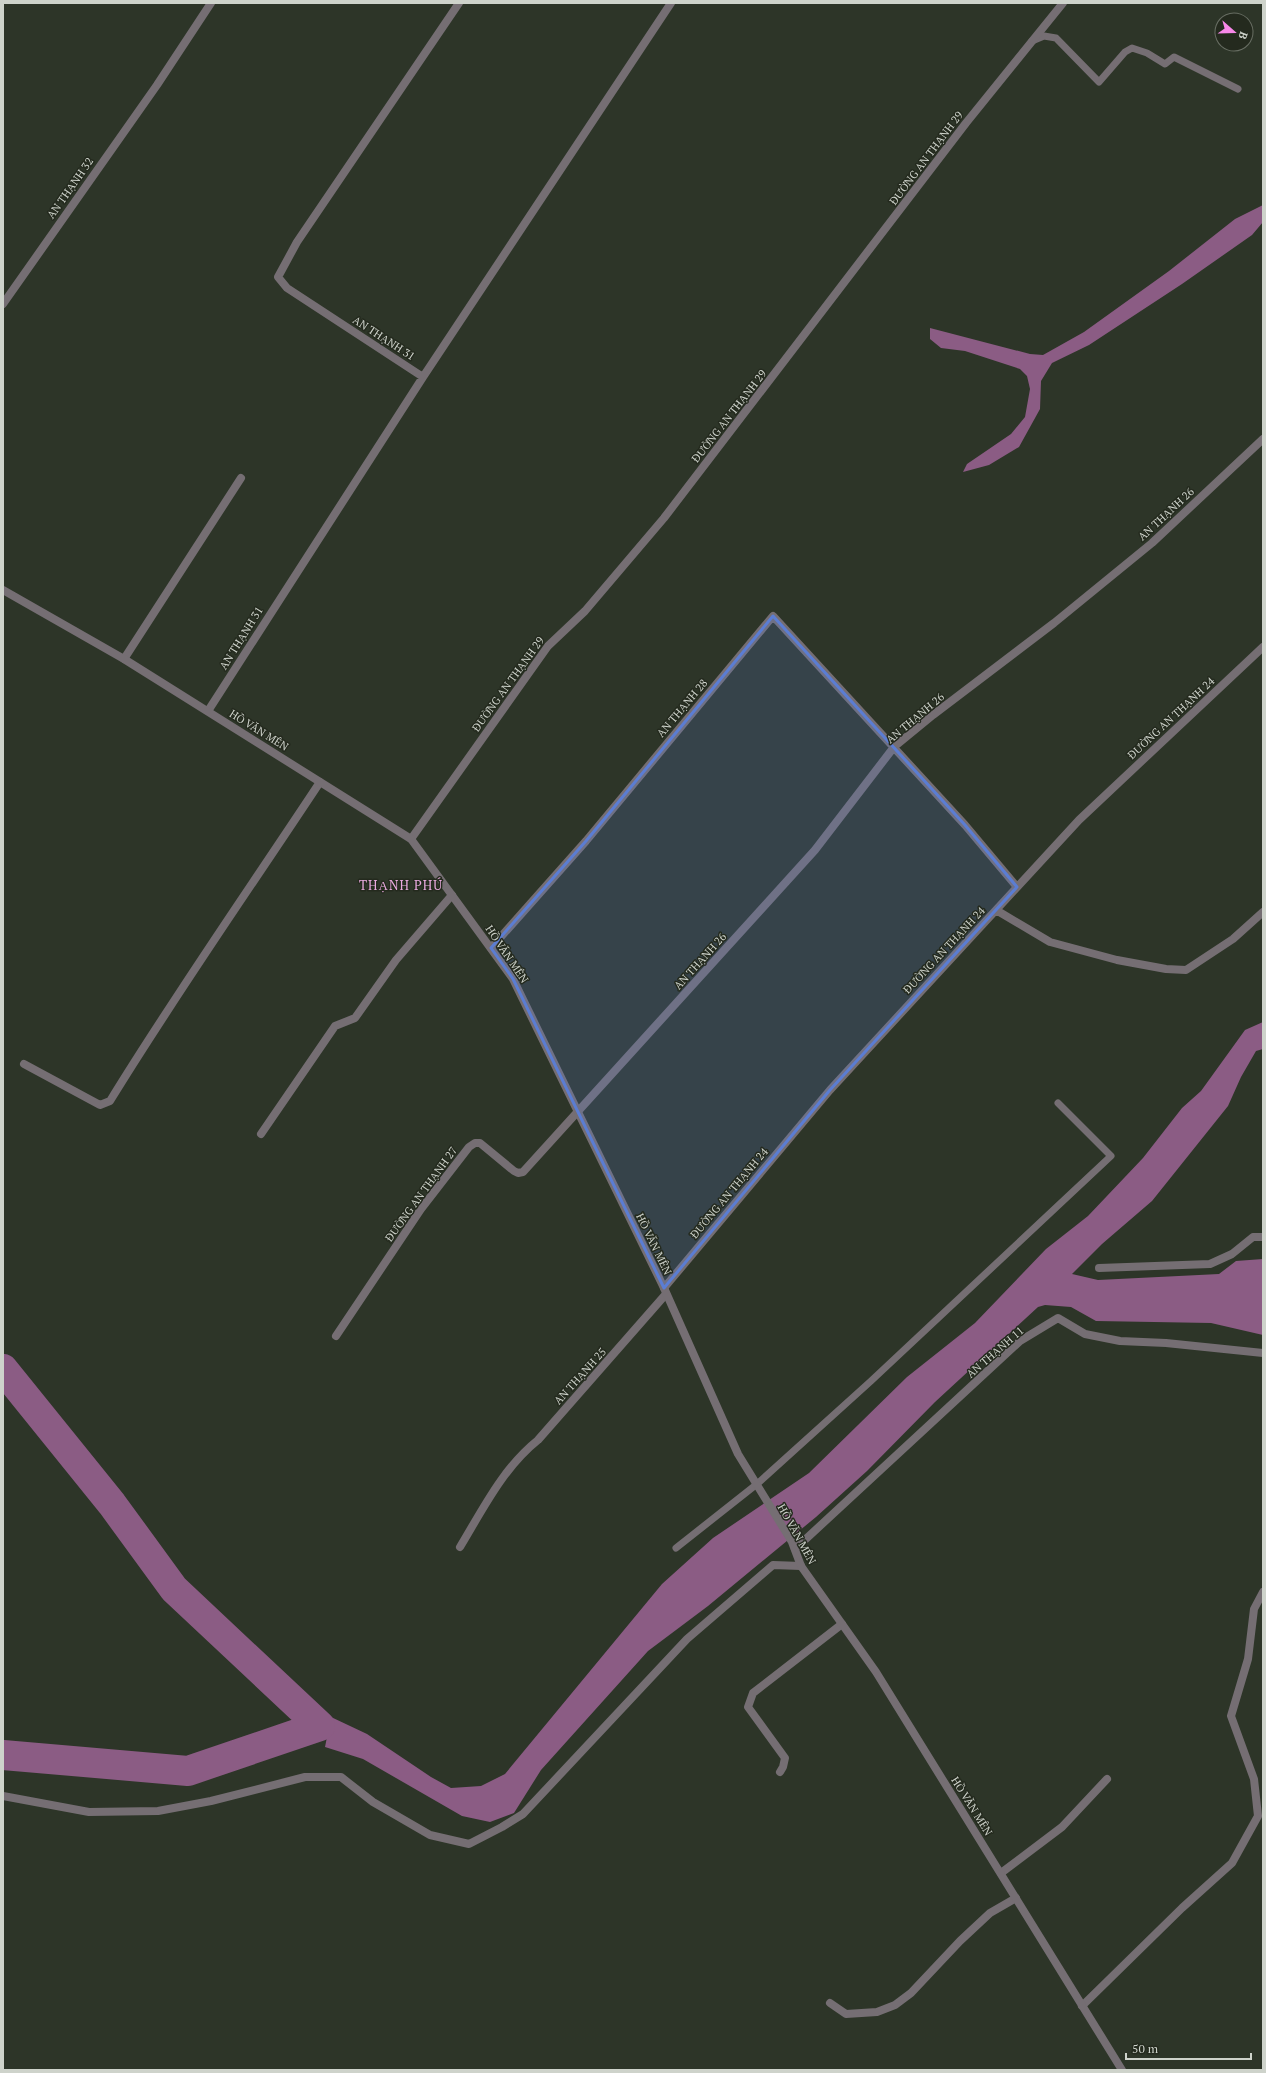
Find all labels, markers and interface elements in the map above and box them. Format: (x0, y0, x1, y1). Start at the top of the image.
north arrow (1214, 12, 1254, 52)
text: B (1236, 30, 1251, 41)
street label: ĐƯỜNG AN THẠNH 29 (886, 108, 966, 208)
street label: AN THẠNH 32 (44, 155, 96, 221)
street label: AN THẠNH 31 (350, 313, 418, 363)
street label: ĐƯỜNG AN THẠNH 29 (688, 367, 770, 465)
street label: AN THẠNH 26 (1135, 484, 1197, 543)
street label: AN THẠNH 31 (216, 604, 266, 672)
street label: ĐƯỜNG AN THẠNH 29 (469, 634, 547, 734)
street label: ĐƯỜNG AN THẠNH 24 (1125, 674, 1217, 762)
street label: AN THẠNH 28 (654, 676, 710, 740)
street label: AN THẠNH 26 (883, 690, 947, 746)
street label: HỒ VĂN MÊN (227, 706, 291, 754)
district label: THẠNH PHÚ (359, 876, 443, 894)
street label: ĐƯỜNG AN THẠNH 24 (900, 904, 988, 996)
street label: HỒ VĂN MÊN (482, 922, 532, 986)
street label: AN THẠNH 26 (671, 930, 729, 992)
street label: ĐƯỜNG AN THẠNH 27 (382, 1144, 460, 1244)
street label: ĐƯỜNG AN THẠNH 24 (687, 1145, 771, 1241)
street label: HỒ VĂN MÊN (633, 1211, 675, 1277)
street label: AN THẠNH 11 (963, 1323, 1027, 1381)
street label: AN THẠNH 25 (551, 1345, 609, 1407)
street label: HỒ VĂN MÊN (775, 1501, 819, 1567)
street label: HỒ VĂN MÊN (948, 1774, 996, 1838)
scale bar (1126, 2035, 1251, 2061)
text: 50 m (1132, 2041, 1159, 2056)

